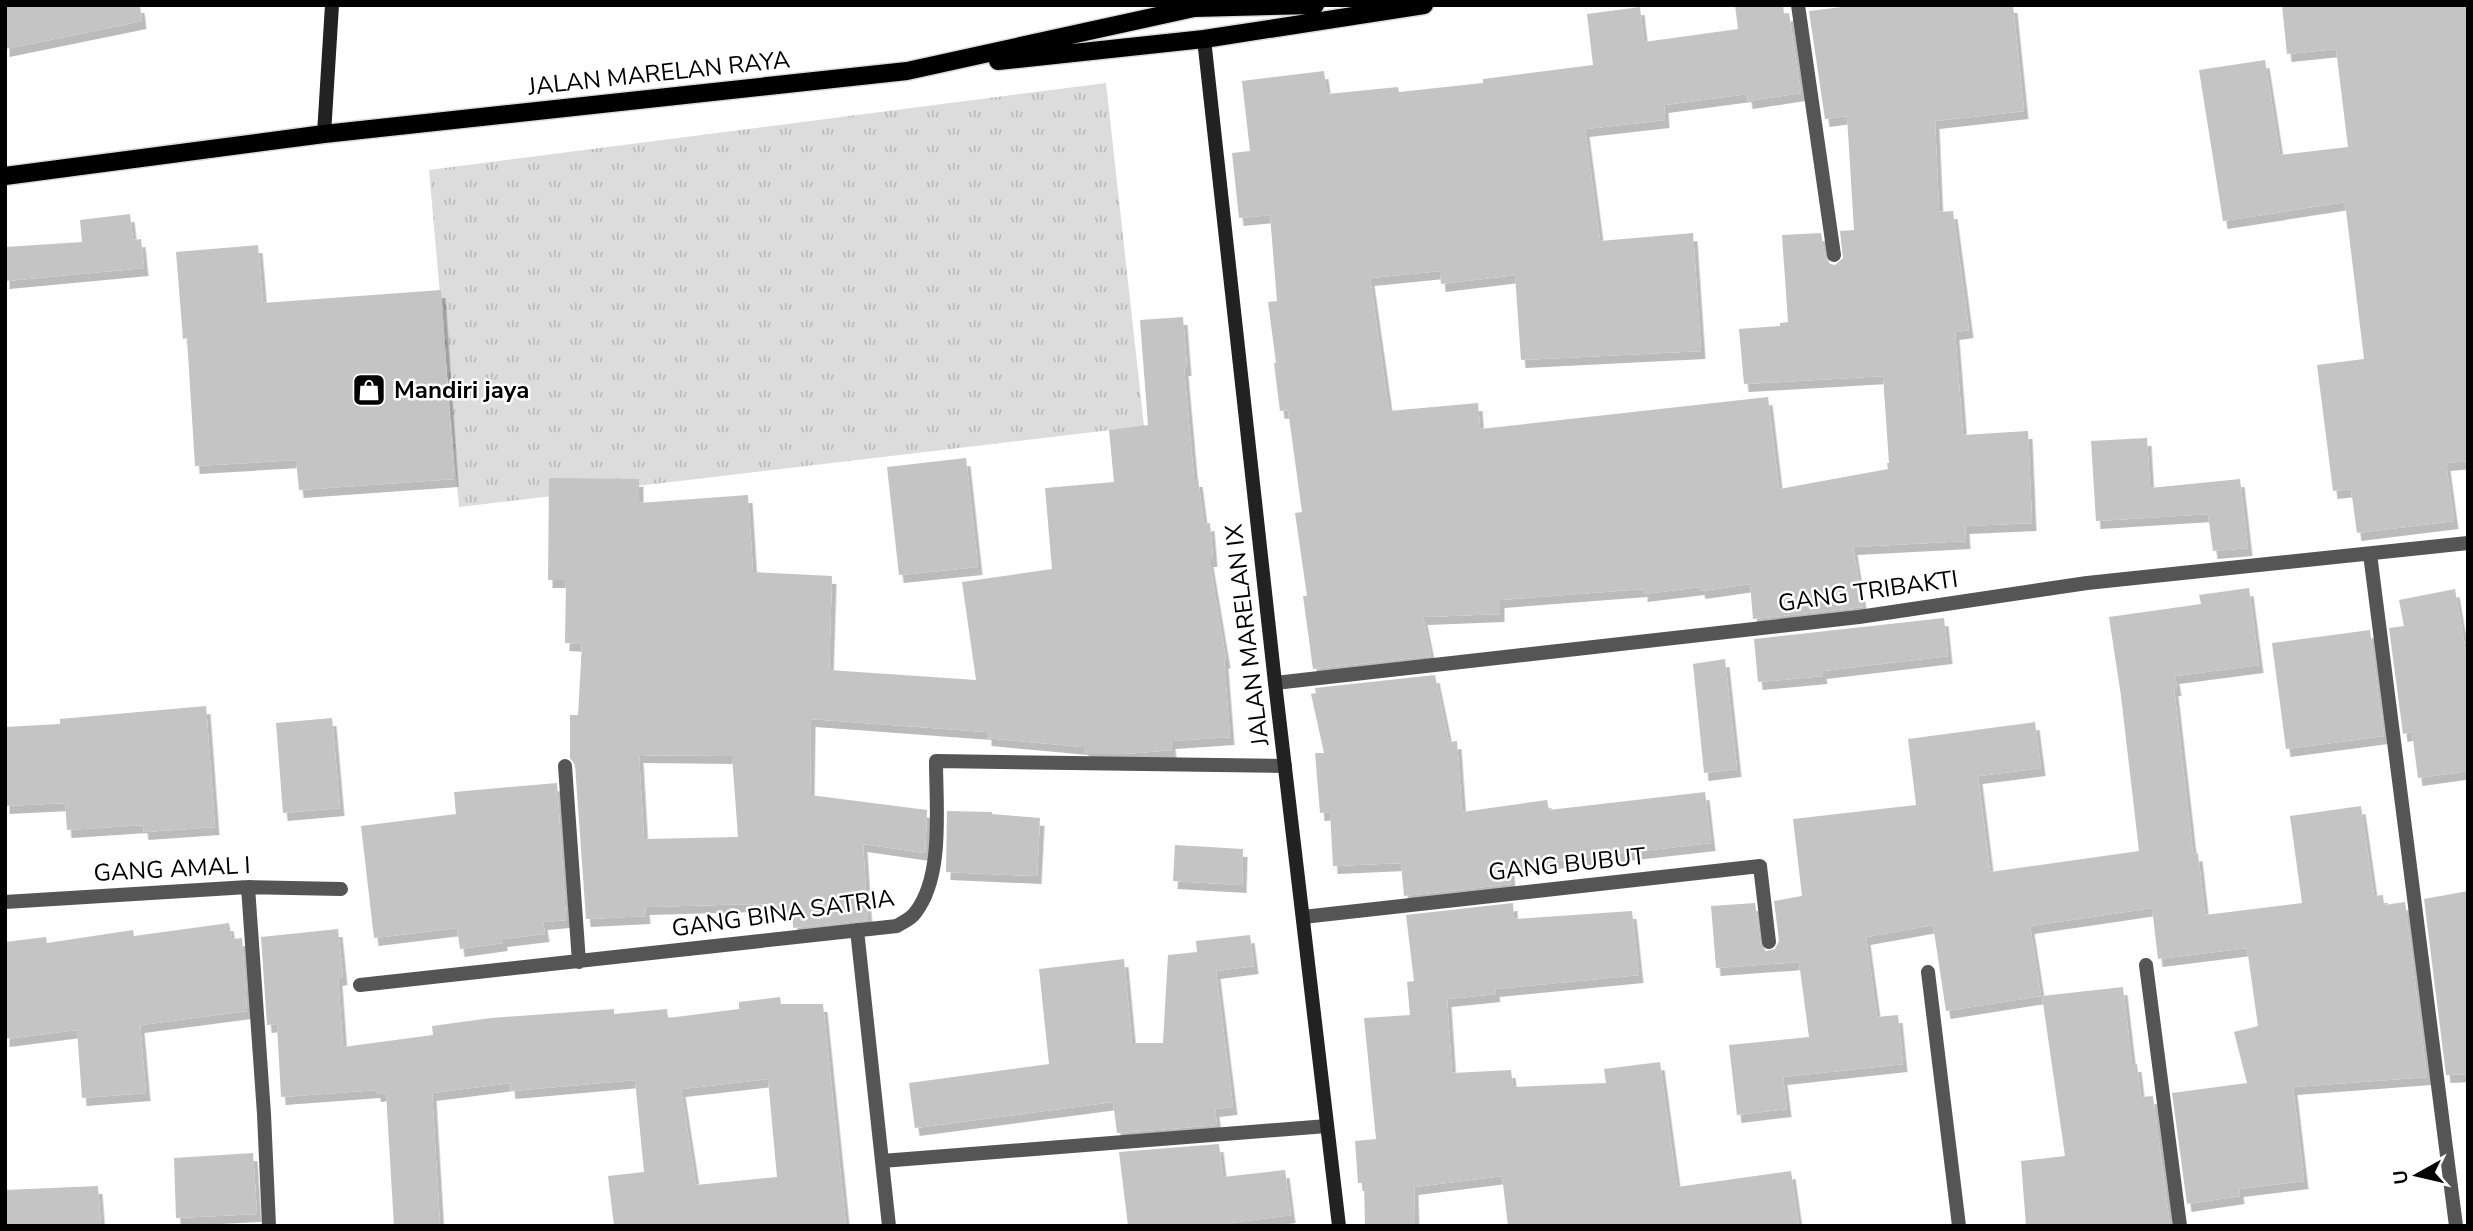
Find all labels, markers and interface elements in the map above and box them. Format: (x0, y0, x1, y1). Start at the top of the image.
street label: JALAN MARELAN RAYA (525, 43, 792, 103)
shop icon: Mandiri jaya (350, 371, 388, 409)
place label: Mandiri jaya (394, 374, 529, 406)
street label: JALAN MARELAN IX (1217, 522, 1277, 749)
street label: GANG TRIBAKTI (1776, 563, 1960, 619)
street label: GANG BUBUT (1487, 840, 1648, 888)
street label: GANG AMAL I (93, 849, 251, 889)
street label: GANG BINA SATRIA (670, 881, 897, 944)
north arrow (2382, 1140, 2452, 1210)
text: U (2387, 1168, 2415, 1186)

